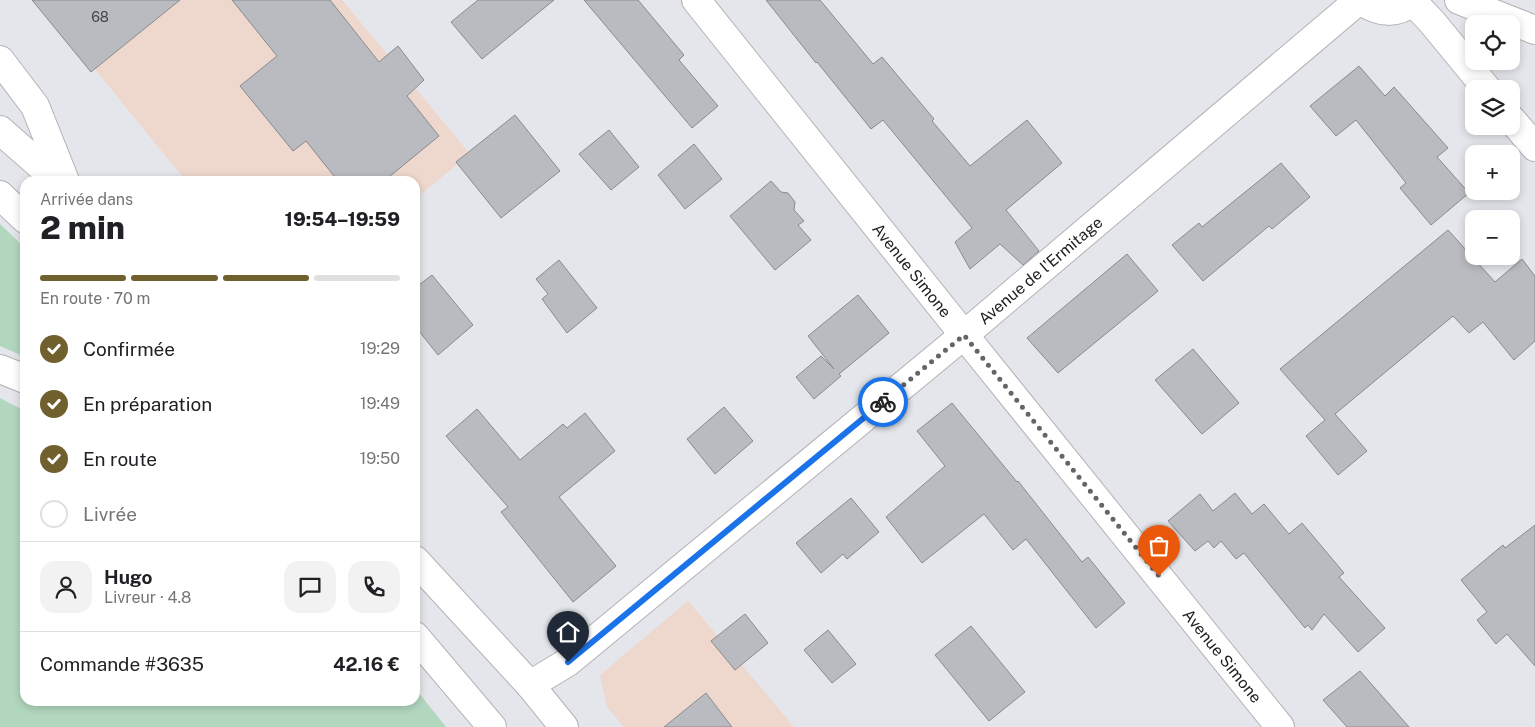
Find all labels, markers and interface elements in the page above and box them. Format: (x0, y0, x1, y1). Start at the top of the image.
house number: 68 (91, 9, 109, 25)
map controls (1465, 15, 1520, 265)
button: locate (1465, 15, 1520, 70)
button: layers (1465, 80, 1520, 135)
button: + (1465, 145, 1520, 200)
text: Arrivée dans (40, 190, 133, 209)
text: 19:54–19:59 (285, 208, 400, 230)
text: 2 min (40, 209, 125, 246)
button: − (1465, 210, 1520, 265)
street label: Avenue de l'Ermitage (975, 213, 1107, 329)
street label: Avenue Simone (868, 220, 955, 321)
text: En route · 70 m (40, 289, 150, 308)
icon: check (40, 335, 68, 363)
text: Confirmée (83, 338, 175, 360)
text: 19:29 (360, 339, 400, 358)
courier (858, 377, 908, 427)
icon: bike (869, 388, 897, 416)
icon: check (40, 390, 68, 418)
text: En préparation (83, 393, 212, 415)
text: 19:49 (360, 394, 400, 413)
icon: check (40, 445, 68, 473)
text: En route (83, 448, 157, 470)
text: 19:50 (360, 449, 400, 468)
text: Livrée (83, 503, 137, 525)
pin (1138, 525, 1180, 576)
icon: bag (1145, 532, 1173, 560)
button: person (40, 561, 92, 613)
button: chat (284, 561, 336, 613)
button: phone (348, 561, 400, 613)
text: Hugo (104, 566, 153, 588)
text: Livreur · 4.8 (104, 588, 191, 607)
street label: Avenue Simone (1179, 605, 1266, 707)
pin (547, 611, 589, 662)
icon: home (554, 618, 582, 646)
text: Commande #3635 (40, 653, 204, 675)
text: 42.16 € (333, 653, 400, 675)

